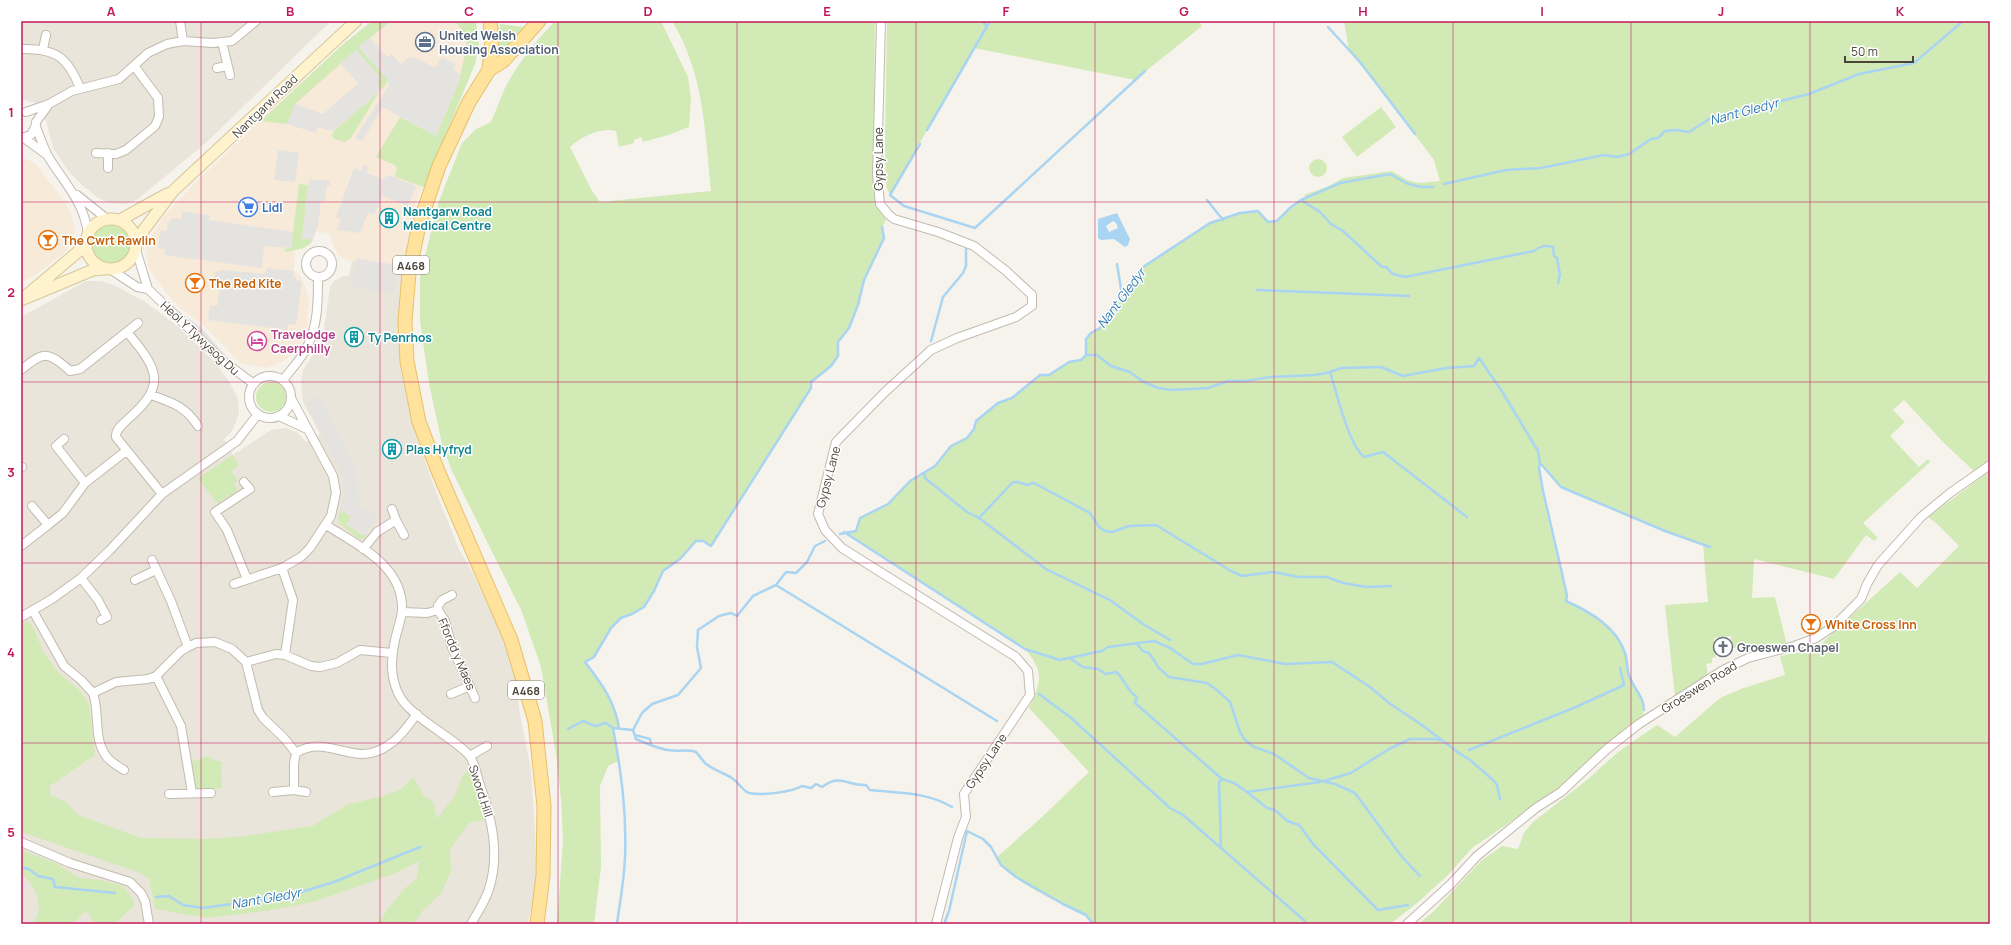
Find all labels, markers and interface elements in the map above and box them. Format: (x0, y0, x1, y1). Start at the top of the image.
text: A (107, 2, 116, 20)
text: B (286, 2, 294, 20)
text: C (464, 2, 474, 20)
text: D (643, 2, 653, 20)
text: E (823, 2, 831, 20)
text: F (1003, 2, 1010, 20)
text: G (1179, 2, 1189, 20)
text: H (1358, 2, 1368, 20)
text: I (1540, 2, 1544, 20)
text: J (1718, 2, 1724, 20)
text: K (1896, 2, 1905, 20)
place label: United Welsh Housing Association (439, 27, 559, 58)
office icon: United Welsh Housing Association (414, 31, 436, 53)
scale bar (1845, 38, 1913, 64)
text: 50 m (1851, 43, 1878, 60)
street label: Nantgarw Road (229, 70, 301, 142)
water label: Nant Gledyr (1708, 93, 1783, 129)
text: 1 (8, 103, 14, 121)
street label: Gypsy Lane (870, 127, 887, 191)
supermarket icon: Lidl (237, 196, 259, 218)
place label: Lidl (262, 199, 283, 216)
place label: Nantgarw Road Medical Centre (403, 203, 492, 234)
building icon: Nantgarw Road Medical Centre (378, 207, 400, 229)
bar icon: The Cwrt Rawlin (37, 229, 59, 251)
place label: The Cwrt Rawlin (62, 232, 156, 249)
road number: A468 (393, 256, 429, 274)
water label: Nant Gledyr (1093, 263, 1151, 332)
bar icon: The Red Kite (184, 272, 206, 294)
place label: The Red Kite (209, 275, 282, 292)
text: 2 (7, 283, 15, 301)
street label: Heol Y Tywysog Du (157, 297, 243, 379)
place label: Travelodge Caerphilly (271, 326, 335, 357)
building icon: Ty Penrhos (343, 326, 365, 348)
place label: Ty Penrhos (368, 329, 432, 346)
hotel icon: Travelodge Caerphilly (246, 330, 268, 352)
building icon: Plas Hyfryd (381, 438, 403, 460)
place label: Plas Hyfryd (406, 441, 472, 458)
street label: Gypsy Lane (812, 444, 844, 510)
text: 3 (7, 463, 15, 481)
bar icon: White Cross Inn (1800, 613, 1822, 635)
street label: Ffordd y Maes (434, 615, 480, 693)
place label: White Cross Inn (1825, 616, 1917, 633)
church icon: Groeswen Chapel (1712, 636, 1734, 658)
place label: Groeswen Chapel (1737, 639, 1839, 656)
text: 4 (7, 643, 15, 661)
street label: Groeswen Road (1658, 657, 1740, 717)
road number: A468 (508, 681, 544, 699)
street label: Gypsy Lane (961, 730, 1011, 792)
street label: Sword Hill (465, 763, 497, 819)
text: 5 (7, 823, 15, 841)
water label: Nant Gledyr (230, 883, 305, 913)

